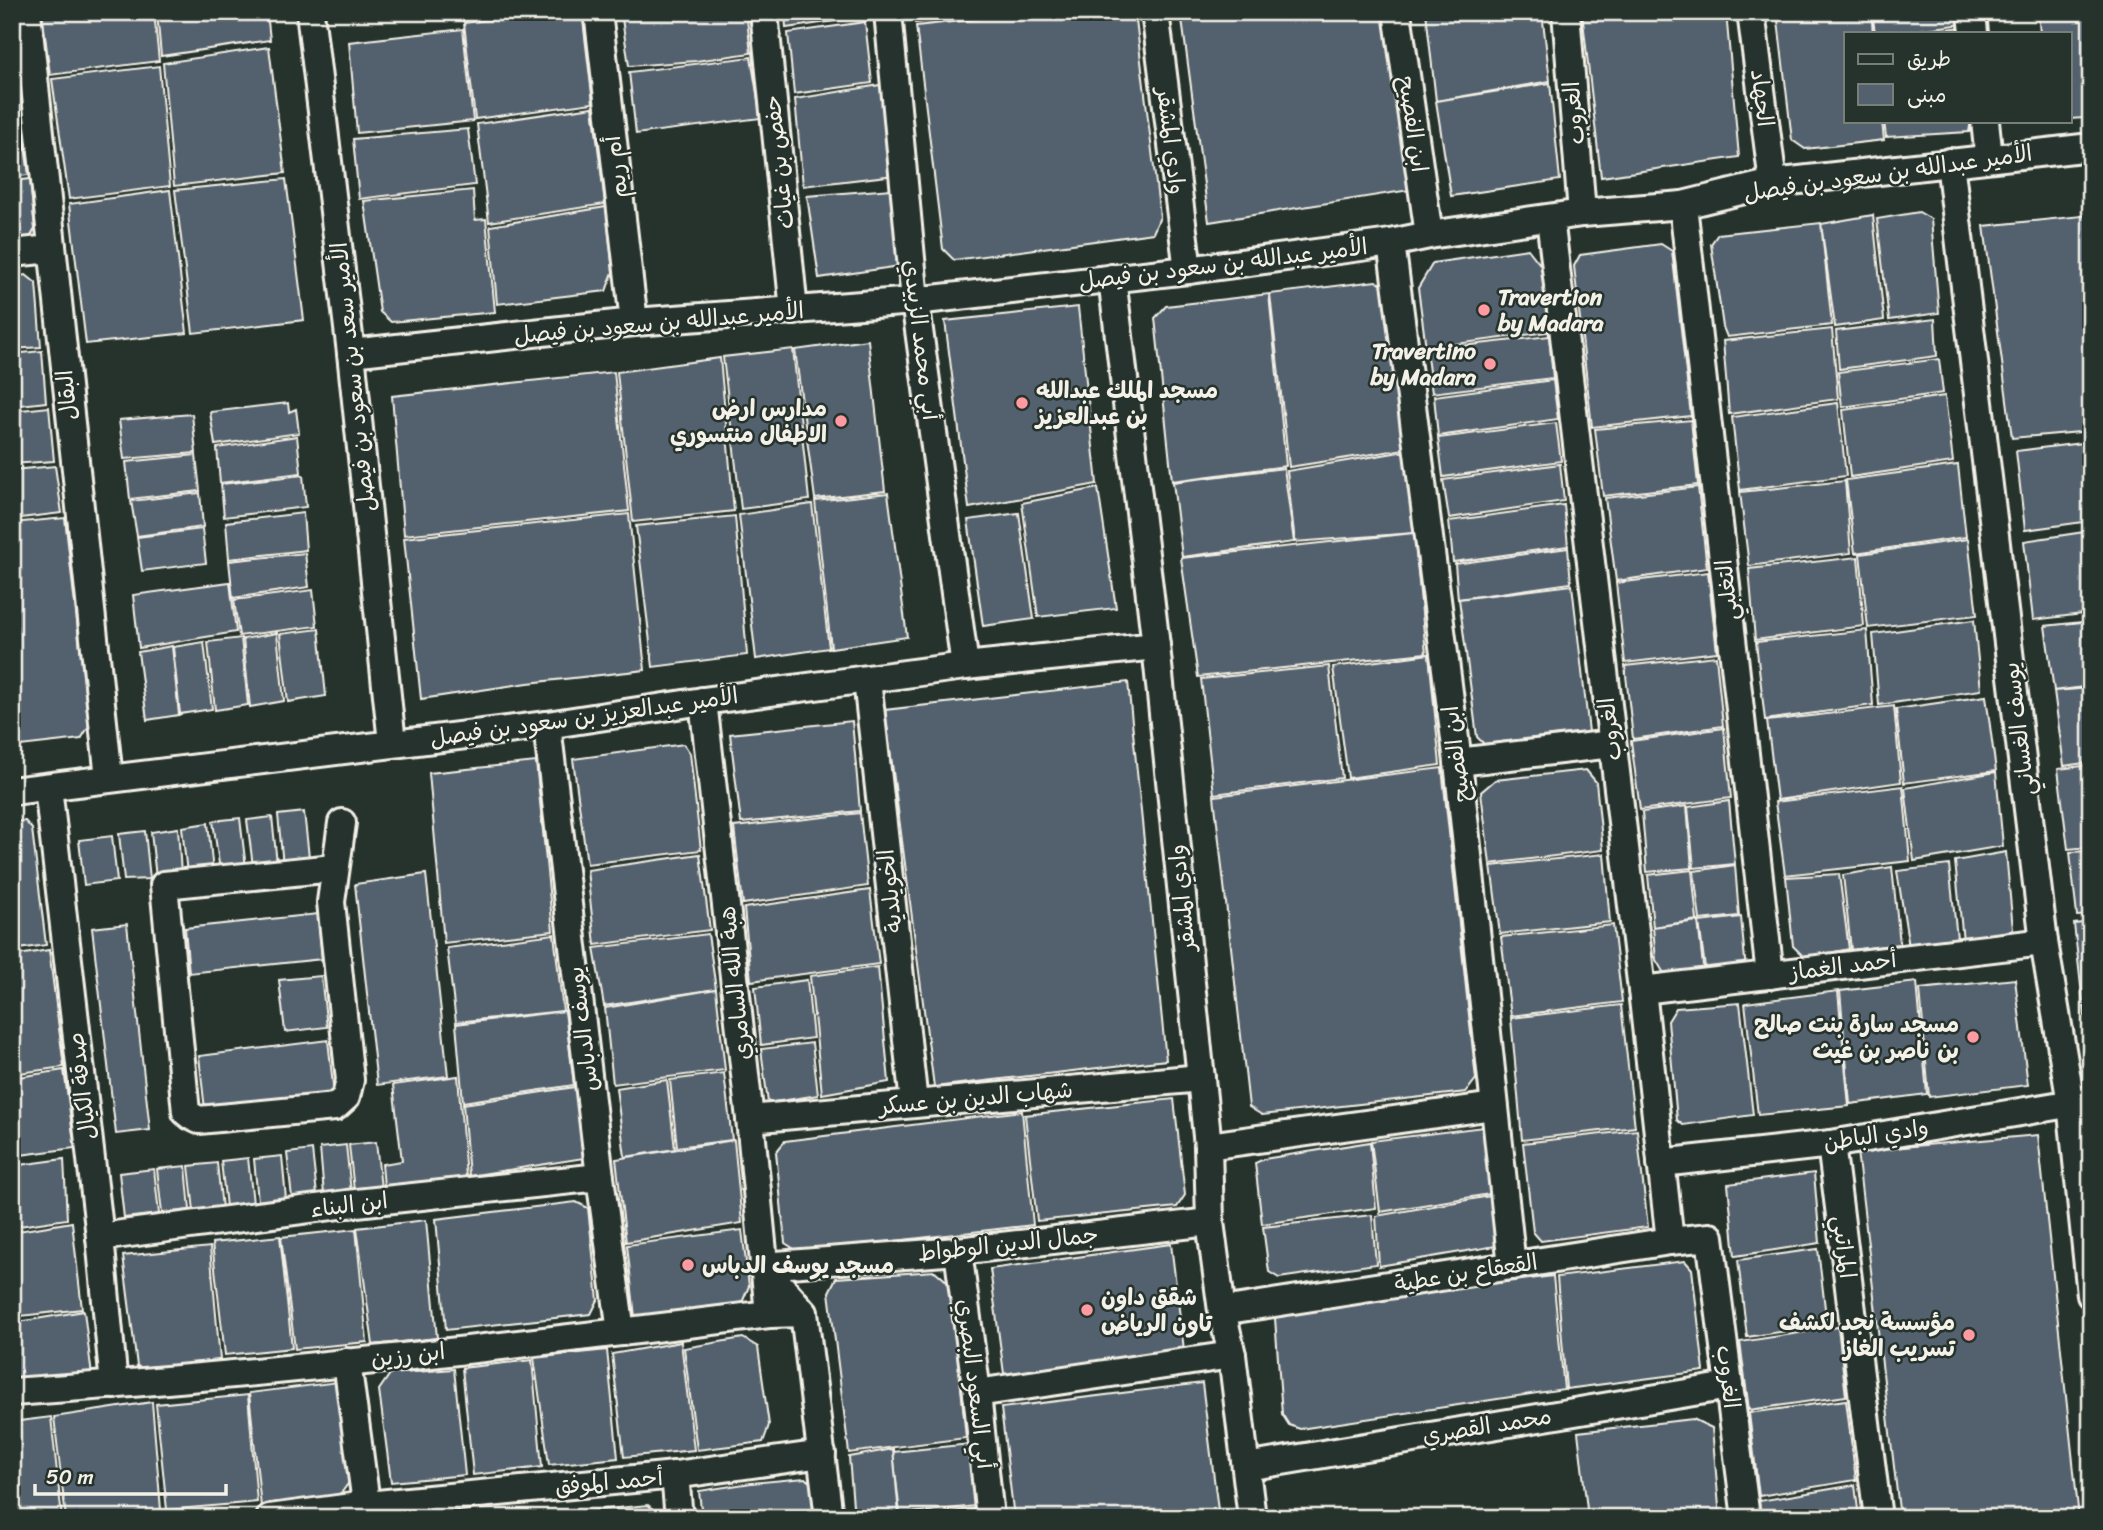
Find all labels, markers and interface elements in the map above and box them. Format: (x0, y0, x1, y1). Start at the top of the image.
legend (1844, 32, 2072, 122)
text: طريق (1907, 40, 1951, 78)
street label: الجهاد (1738, 67, 1786, 129)
street label: ابن الفصيح (1386, 73, 1440, 175)
text: مبنى (1907, 76, 1946, 114)
street label: الغروب (1551, 80, 1597, 146)
street label: وادي المشقر (1144, 83, 1198, 197)
street label: حفص بن غياث (752, 93, 806, 231)
street label: الأمير عبدالله بن سعود بن فيصل (1741, 132, 2035, 214)
street label: أم ريم (592, 133, 640, 201)
street label: الأمير عبدالله بن سعود بن فيصل (1076, 226, 1370, 302)
street label: الأمير سعد بن سعود بن فيصل (318, 240, 388, 514)
street label: أبي محمد الزبيدي (891, 257, 951, 423)
place label: Travertion by Madara (1497, 277, 1604, 344)
street label: الأمير عبدالله بن سعود بن فيصل (512, 290, 806, 356)
marker: Travertion by Madara (1476, 302, 1492, 318)
place label: Travertino by Madara (1369, 331, 1476, 398)
marker: Travertino by Madara (1482, 356, 1498, 372)
street label: البقال (44, 368, 90, 422)
place label: مسجد الملك عبدالله بن عبدالعزيز (1034, 370, 1218, 437)
place label: مدارس ارض الاطفال منتسوري (670, 388, 827, 455)
marker: مسجد الملك عبدالله بن عبدالعزيز (1014, 395, 1030, 411)
marker: مدارس ارض الاطفال منتسوري (833, 413, 849, 429)
street label: التغلبي (1703, 557, 1751, 623)
street label: يوسف الغساني (1990, 660, 2048, 798)
street label: الأمير عبدالعزيز بن سعود بن فيصل (427, 675, 741, 759)
street label: الغروب (1586, 695, 1634, 763)
street label: ابن الفصيح (1430, 703, 1482, 805)
street label: وادي المشقر (1156, 842, 1208, 956)
street label: الخويلدية (865, 847, 915, 935)
street label: هبة الله السامري (707, 904, 763, 1062)
street label: أحمد الغماز (1785, 939, 1899, 993)
street label: يوسف الدباس (555, 964, 611, 1094)
place label: مسجد سارة بنت صالح بن ناصر بن غيث (1754, 1004, 1959, 1071)
marker: مسجد سارة بنت صالح بن ناصر بن غيث (1965, 1029, 1981, 1045)
street label: صدقة الكيال (55, 1030, 109, 1142)
street label: شهاب الدين بن عسكر (875, 1069, 1075, 1127)
street label: وادي الباطن (1820, 1106, 1932, 1164)
street label: ابن البناء (308, 1180, 390, 1230)
street label: المراتبي (1820, 1213, 1868, 1281)
street label: جمال الدين الوطواط (916, 1214, 1100, 1274)
street label: القعقاع بن عطية (1391, 1241, 1541, 1305)
place label: مسجد يوسف الدباس (702, 1245, 894, 1286)
marker: مسجد يوسف الدباس (680, 1257, 696, 1273)
place label: شقق داون تاون الرياض (1101, 1277, 1213, 1344)
street label: أبي السعود البصري (944, 1297, 1006, 1472)
marker: شقق داون تاون الرياض (1079, 1302, 1095, 1318)
place label: مؤسسة نجد لكشف تسريب الغاز (1779, 1302, 1956, 1369)
marker: مؤسسة نجد لكشف تسريب الغاز (1961, 1327, 1977, 1343)
street label: ابن رزين (369, 1331, 447, 1379)
street label: الغروب (1704, 1343, 1752, 1411)
street label: محمد القصري (1419, 1396, 1555, 1456)
scale bar (35, 1453, 226, 1497)
street label: أحمد الموفق (553, 1457, 665, 1507)
text: 50 m (46, 1458, 94, 1496)

